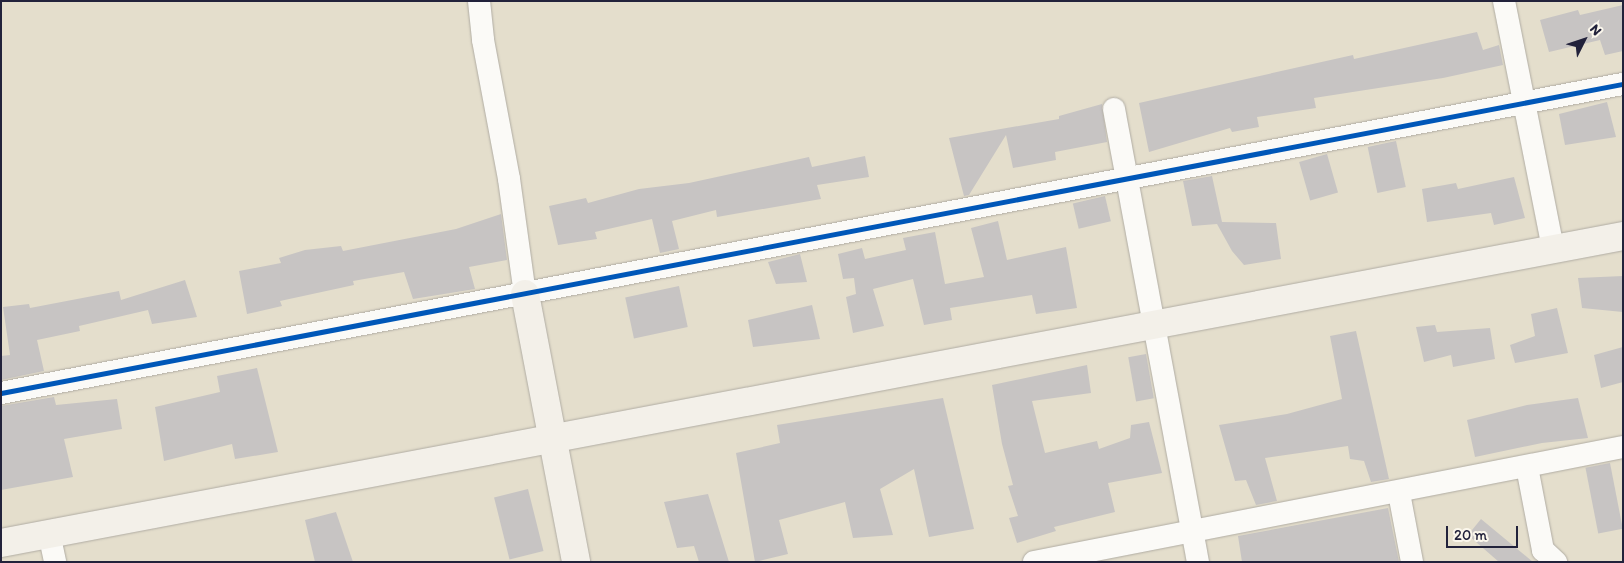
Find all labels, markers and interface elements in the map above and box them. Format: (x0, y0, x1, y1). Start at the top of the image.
north arrow (1559, 15, 1609, 65)
text: N (1586, 21, 1605, 39)
scale bar (1449, 516, 1522, 548)
text: 20 m (1454, 526, 1487, 544)

